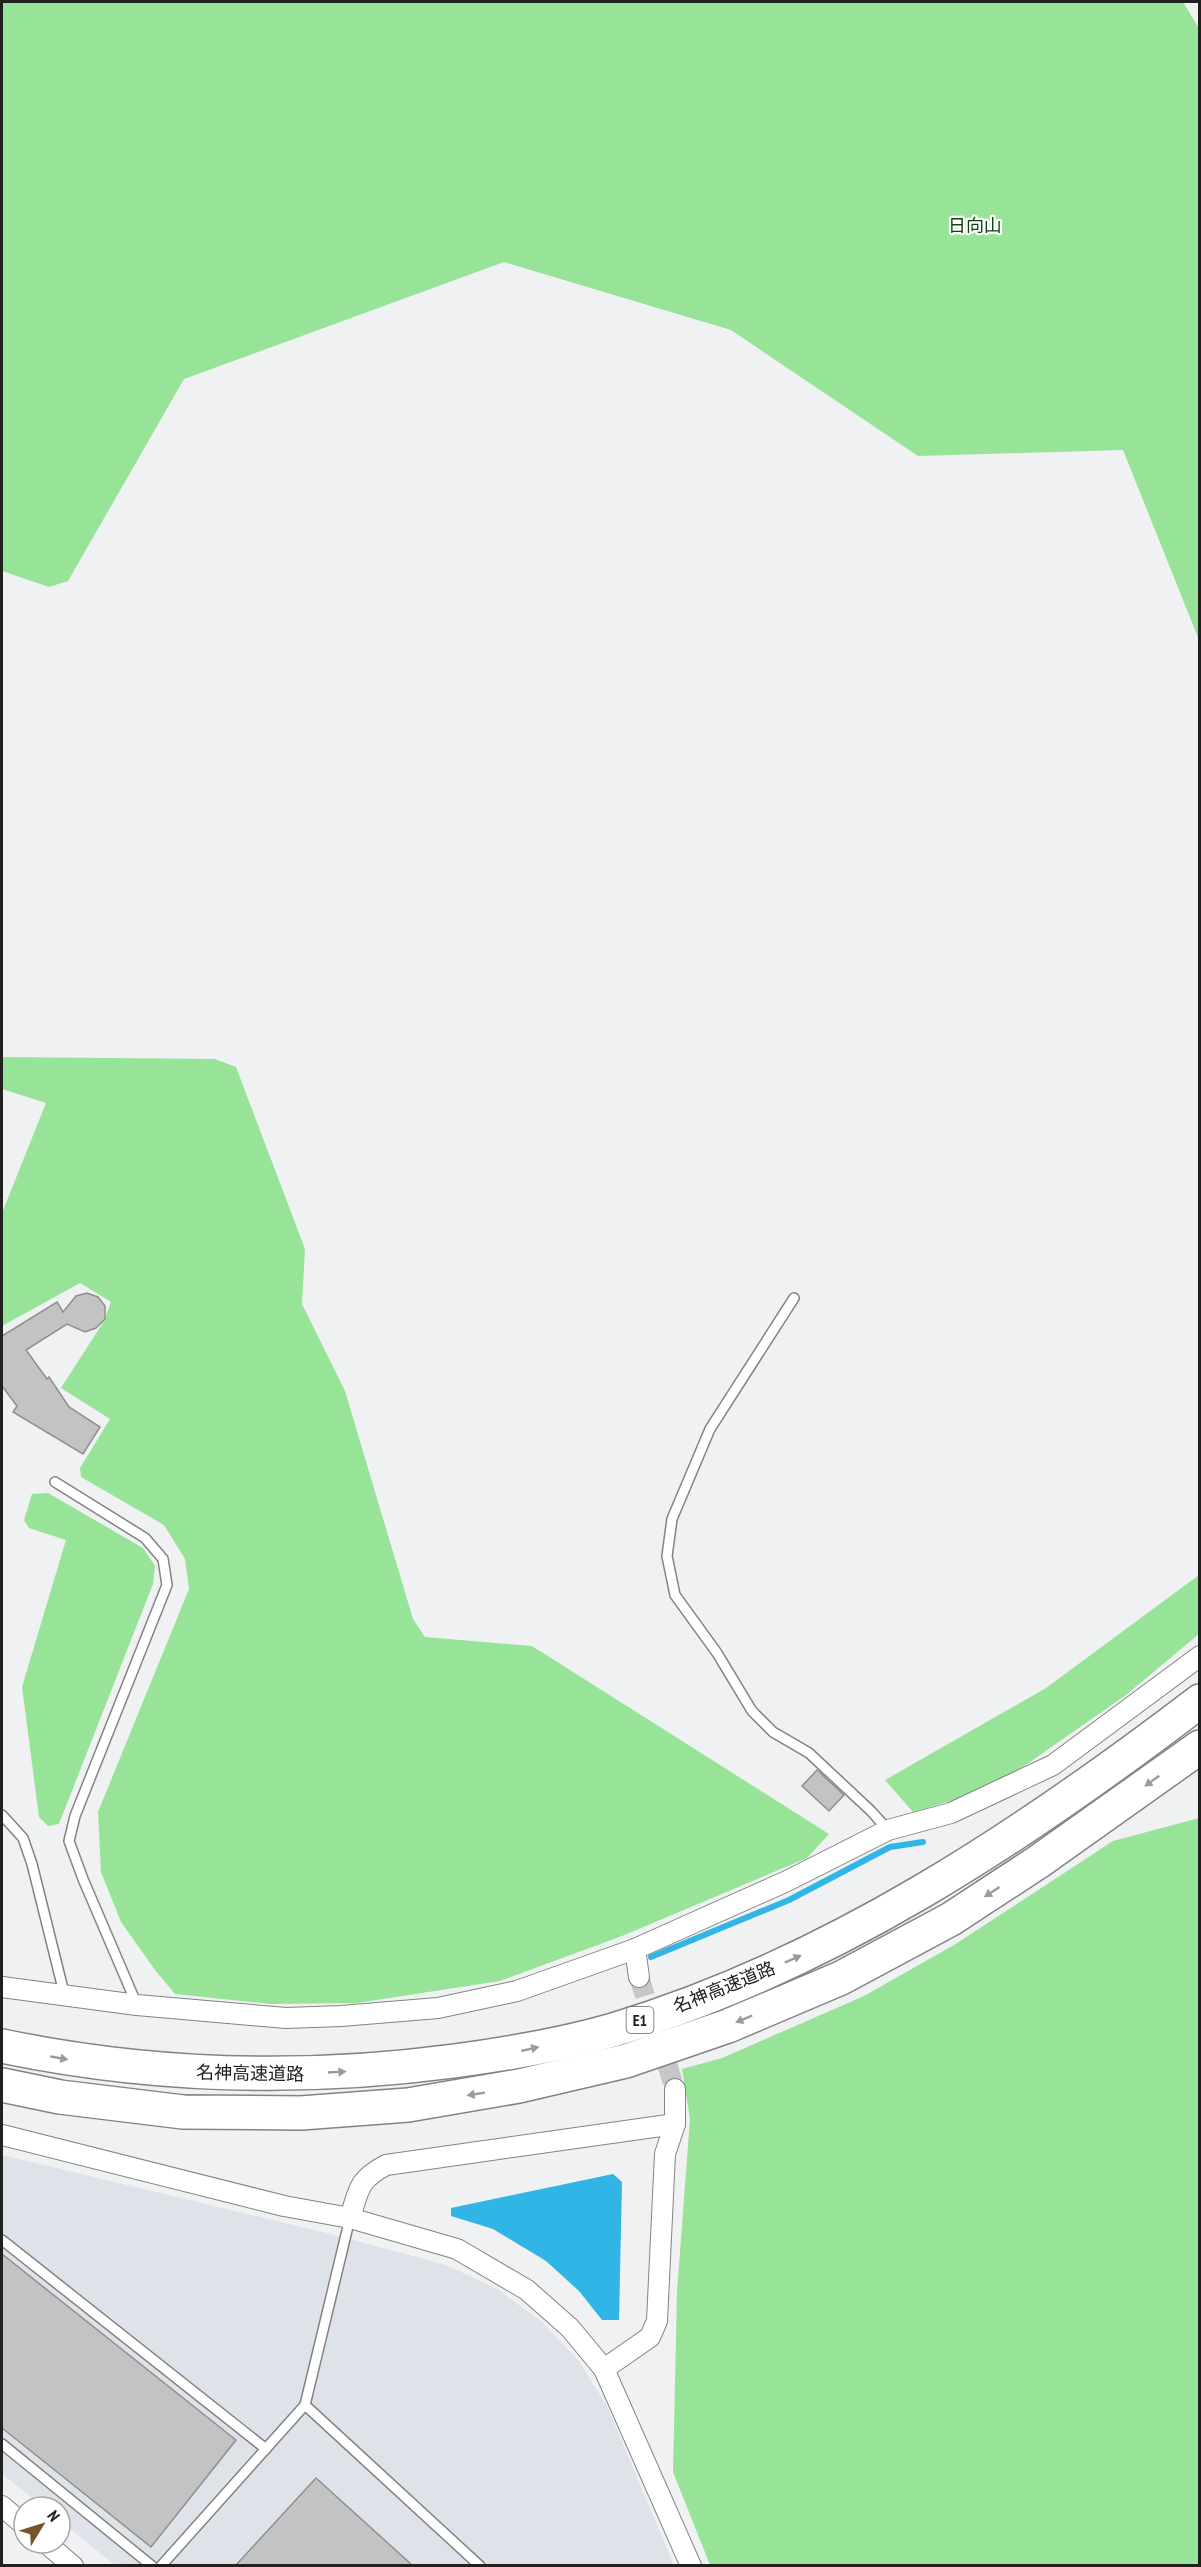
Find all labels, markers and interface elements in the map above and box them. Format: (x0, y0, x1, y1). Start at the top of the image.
park label: 日向山 (948, 214, 1002, 237)
one-way arrow (1144, 1775, 1160, 1787)
one-way arrow (984, 1886, 1000, 1897)
one-way arrow (785, 1954, 802, 1963)
street label: 名神高速道路 (670, 1956, 778, 2018)
road number: E1 (626, 2007, 654, 2033)
one-way arrow (736, 2015, 753, 2024)
one-way arrow (521, 2044, 540, 2054)
one-way arrow (50, 2053, 69, 2062)
street label: 名神高速道路 (196, 2061, 304, 2085)
one-way arrow (327, 2068, 346, 2077)
one-way arrow (466, 2089, 485, 2098)
north arrow (12, 2495, 72, 2555)
text: N (43, 2506, 64, 2525)

